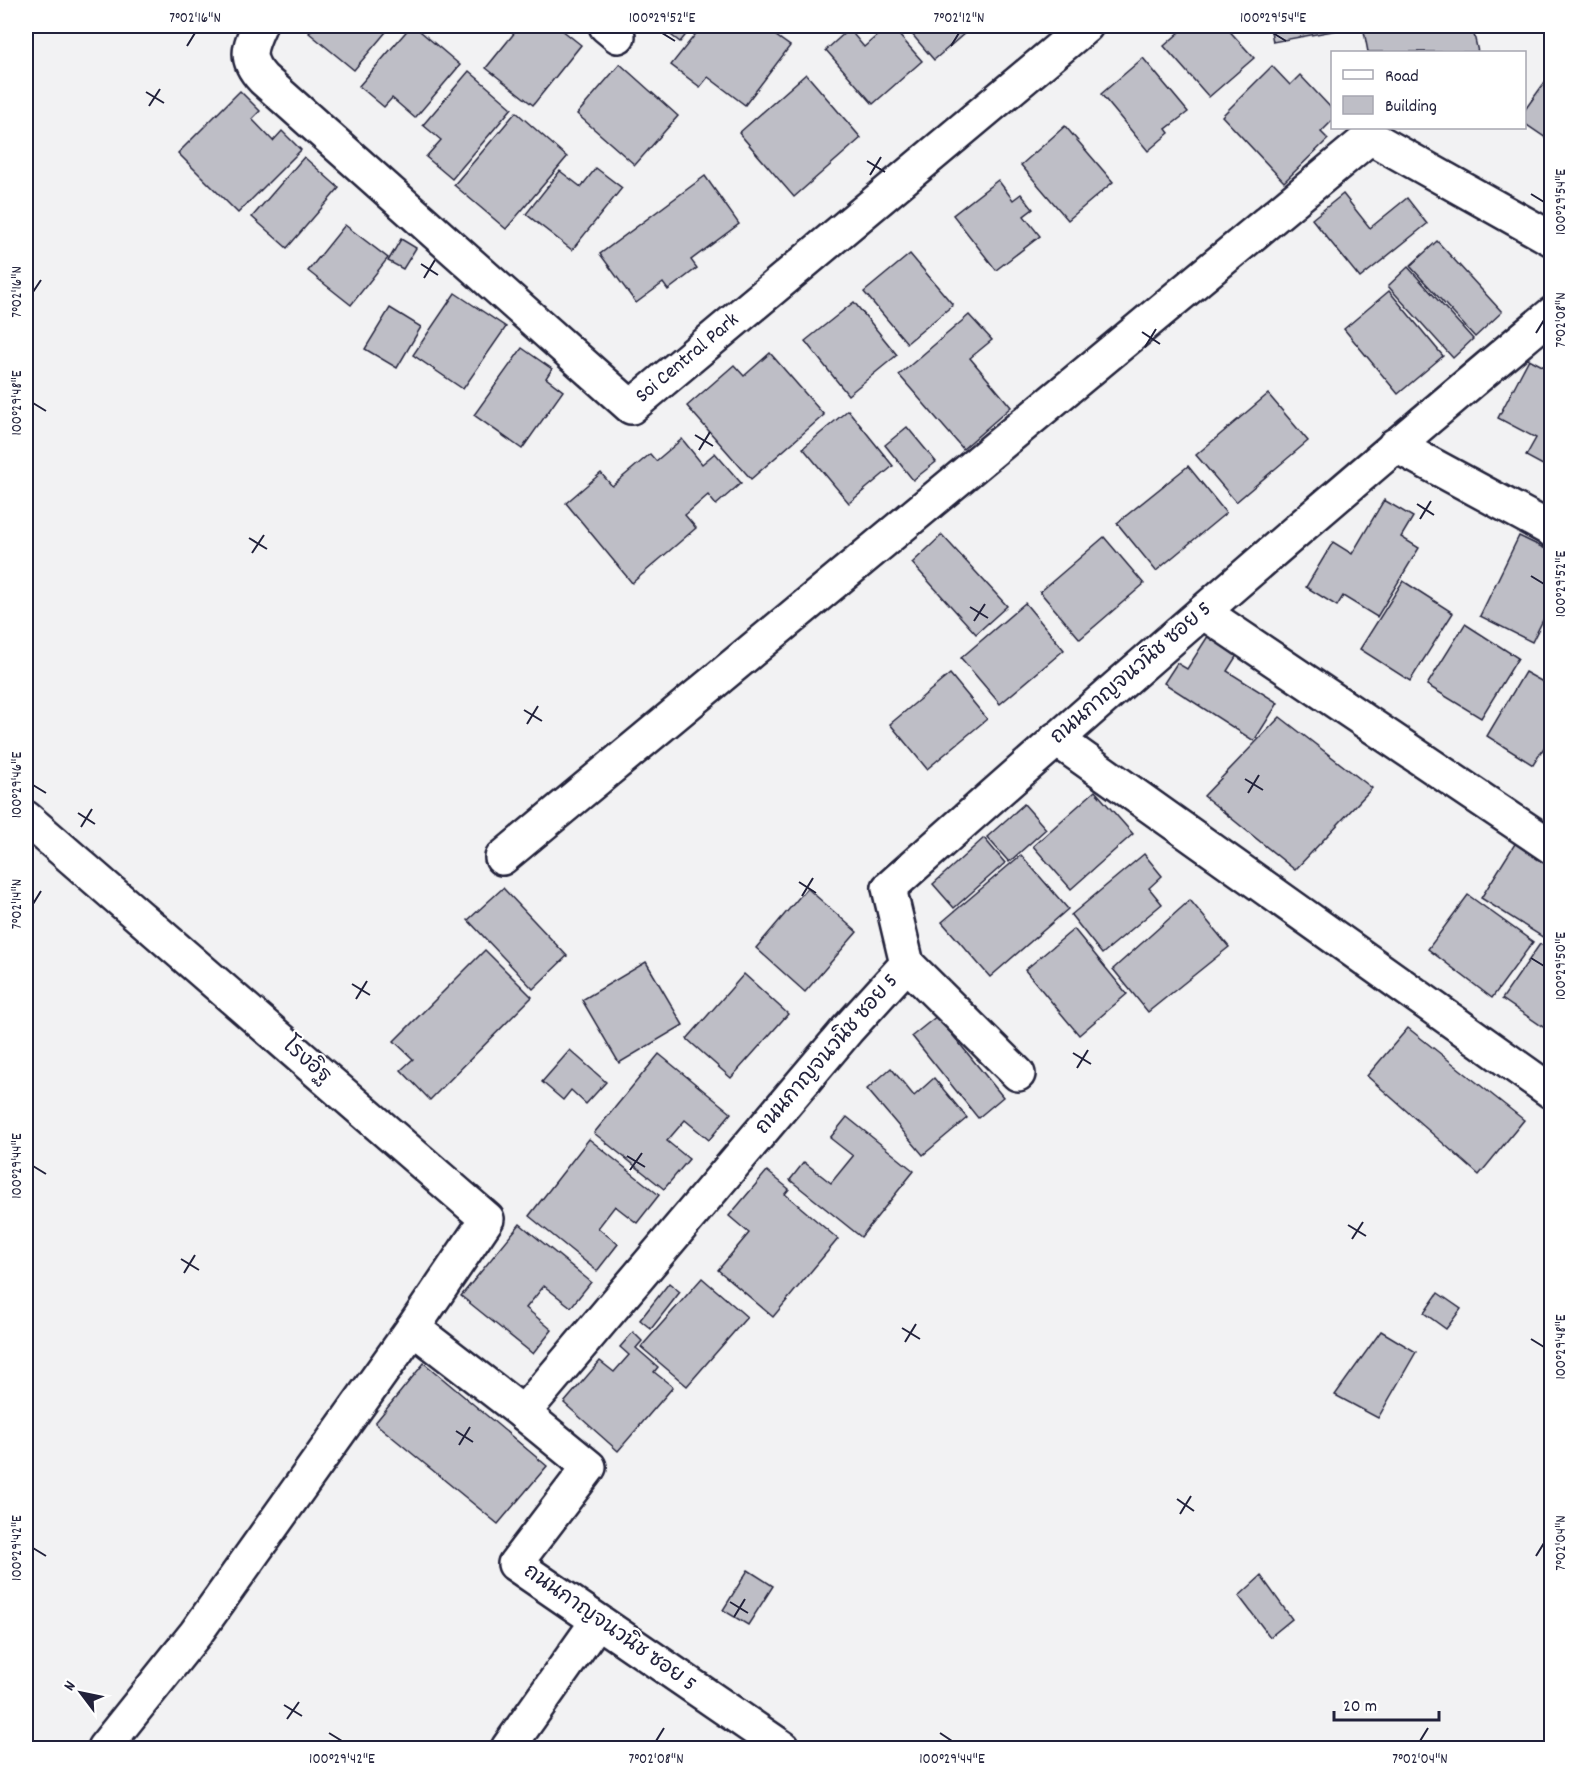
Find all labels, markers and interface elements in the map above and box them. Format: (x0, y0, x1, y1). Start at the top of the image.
text: 7°02'16"N (169, 8, 221, 30)
text: 100°29'52"E (629, 8, 695, 30)
text: 7°02'12"N (934, 8, 984, 30)
text: 100°29'54"E (1240, 8, 1306, 30)
legend (1331, 51, 1526, 129)
text: Road (1385, 65, 1419, 90)
text: Building (1385, 95, 1437, 120)
text: 100°29'54"E (1551, 169, 1573, 235)
text: 7°02'16"N (7, 266, 29, 318)
text: 7°02'08"N (1551, 292, 1573, 348)
street label: Soi Central Park (629, 307, 747, 411)
text: 100°29'48"E (7, 370, 29, 436)
text: 100°29'52"E (1551, 551, 1573, 617)
street label: ถนนกาญจนวนิช ซอย 5 (1045, 595, 1219, 753)
text: 100°29'46"E (7, 752, 29, 818)
text: 7°02'14"N (7, 879, 29, 929)
text: 100°29'50"E (1551, 932, 1573, 1000)
street label: ถนนกาญจนวนิช ซอย 5 (749, 968, 907, 1142)
street label: โรงอิฐ (275, 1032, 338, 1092)
text: 100°29'44"E (7, 1133, 29, 1199)
text: 100°29'48"E (1551, 1314, 1573, 1380)
text: 100°29'42"E (7, 1515, 29, 1581)
text: 7°02'04"N (1551, 1515, 1573, 1571)
street label: ถนนกาญจนวนิช ซอย 5 (516, 1558, 702, 1700)
north arrow (51, 1663, 111, 1723)
text: N (59, 1677, 82, 1696)
scale bar (1334, 1684, 1439, 1722)
text: 20 m (1343, 1695, 1377, 1720)
text: 100°29'42"E (309, 1749, 375, 1771)
text: 7°02'08"N (628, 1749, 684, 1771)
text: 100°29'44"E (919, 1749, 985, 1771)
text: 7°02'04"N (1392, 1749, 1448, 1771)

